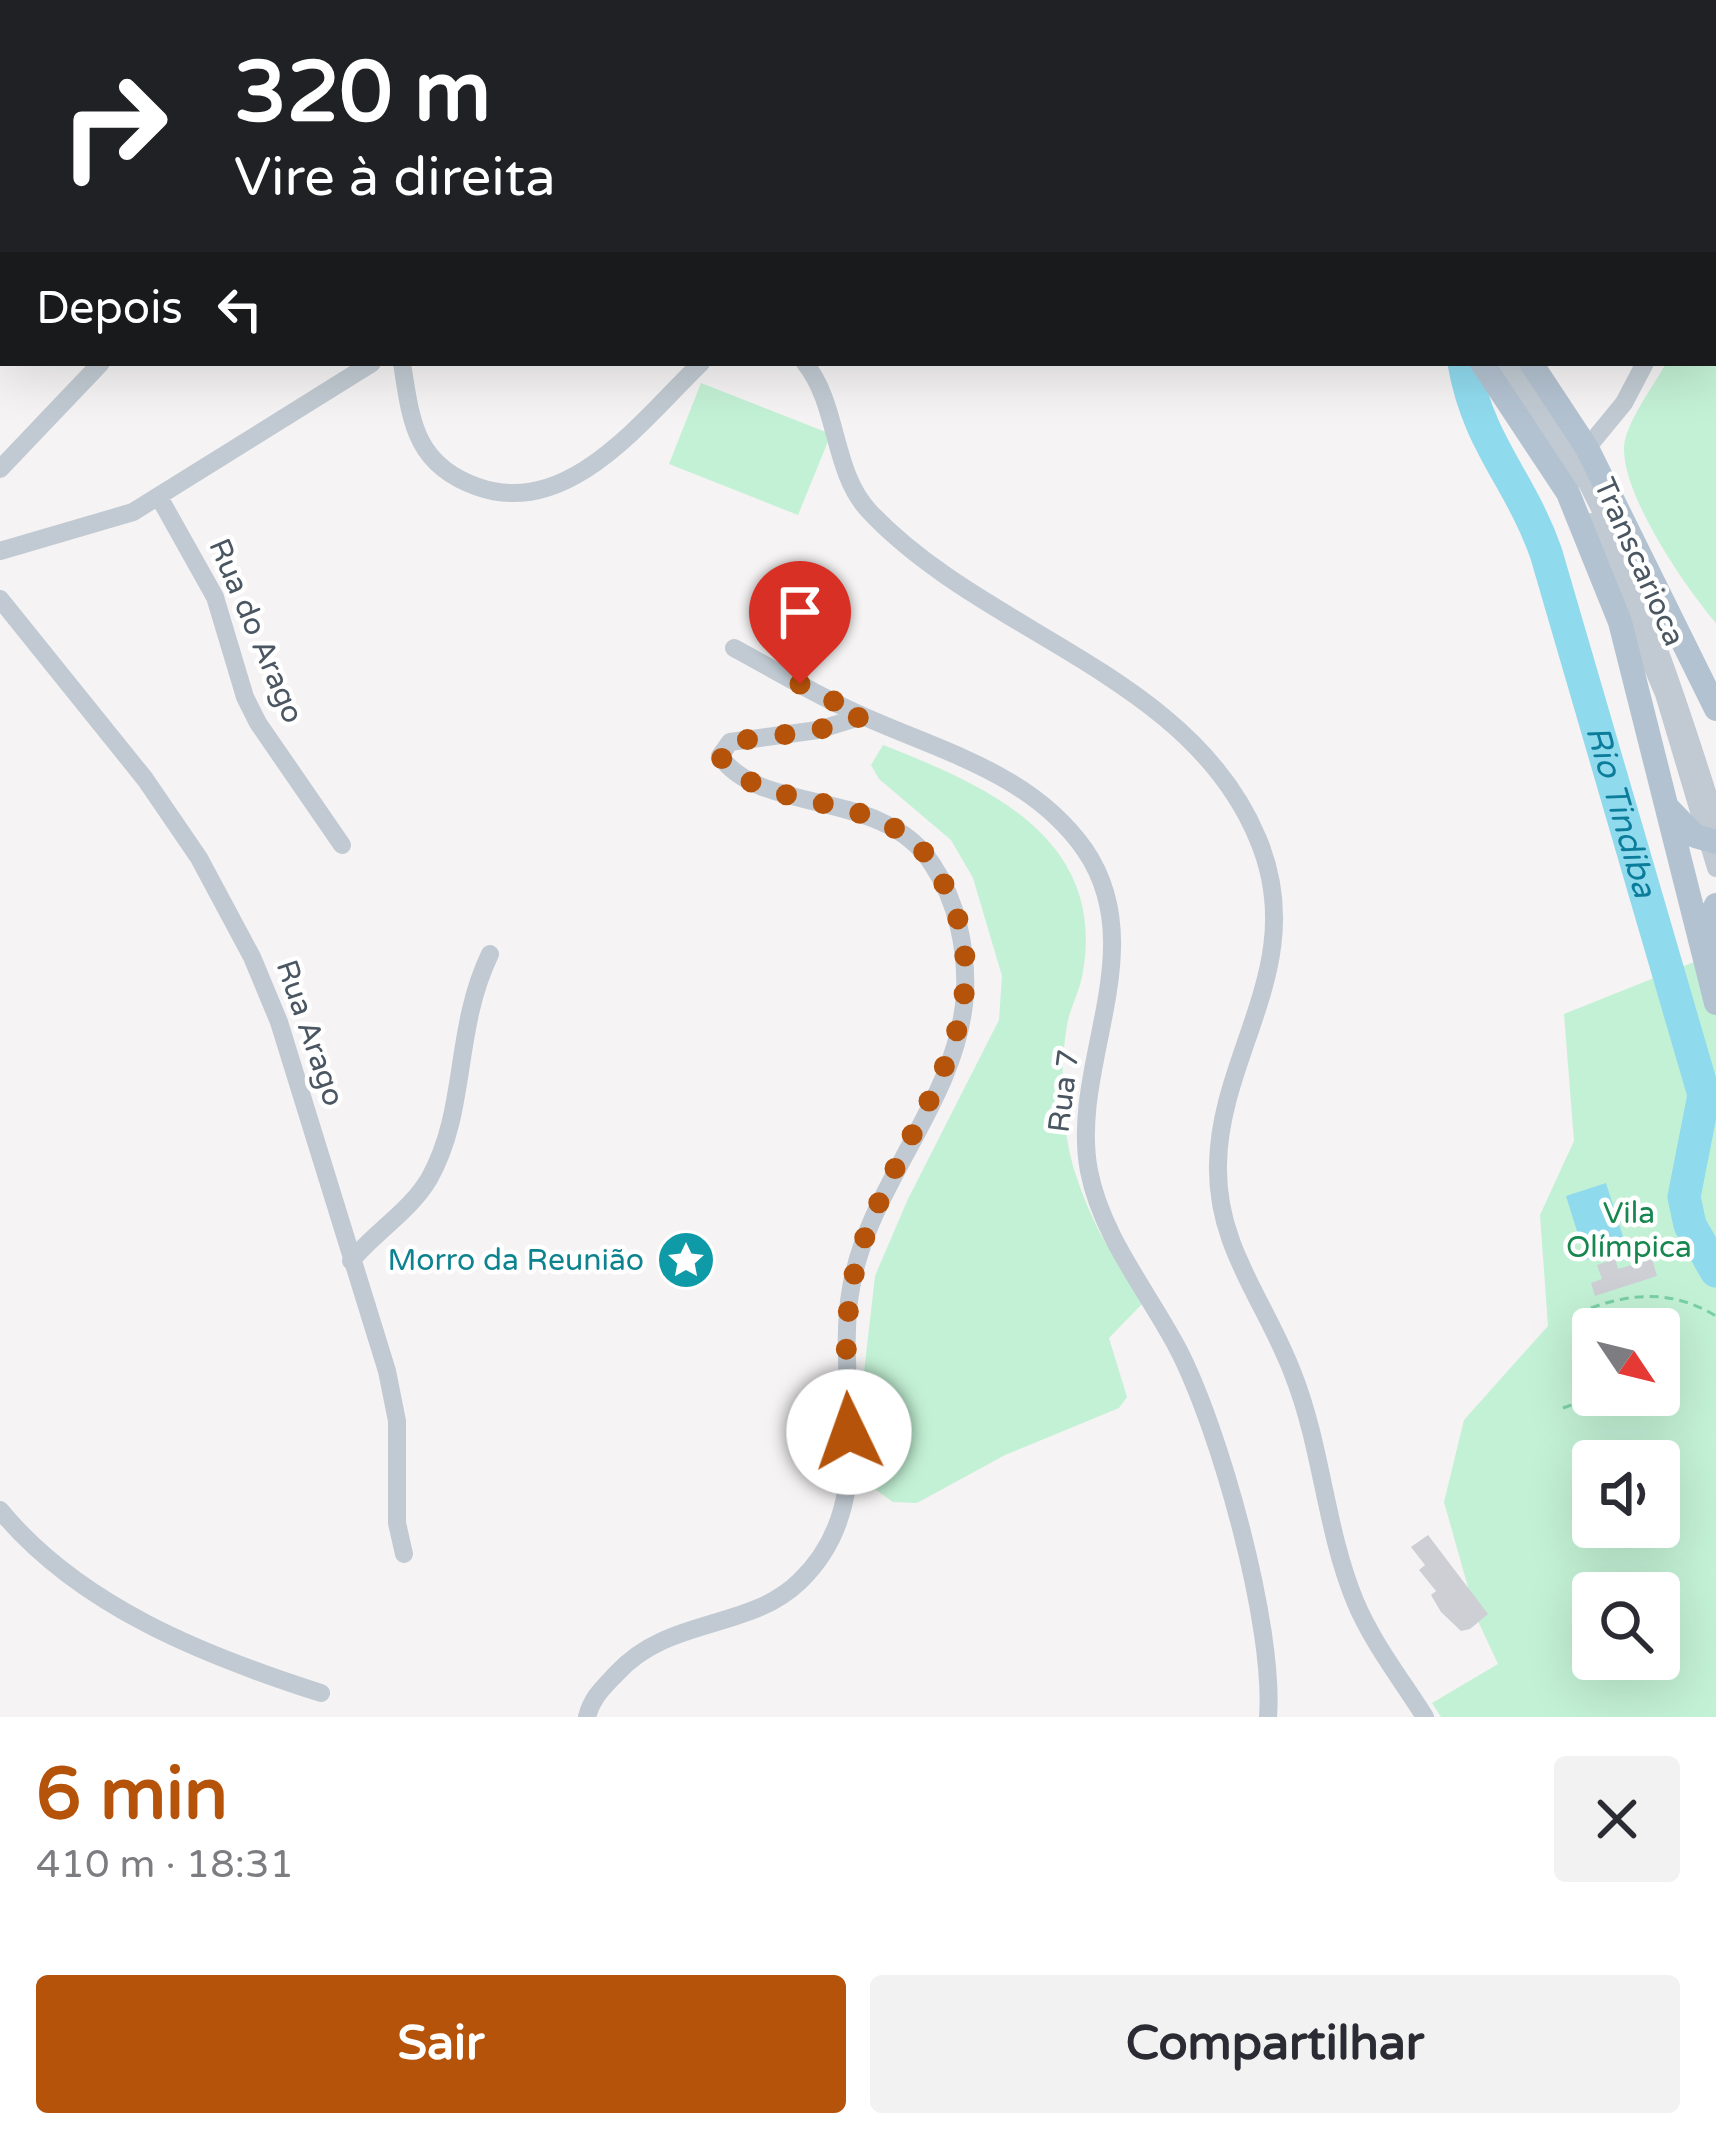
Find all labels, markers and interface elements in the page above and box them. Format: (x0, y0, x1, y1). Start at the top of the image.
text: 320 m (234, 43, 491, 144)
icon: right (36, 48, 192, 204)
text: Vire à direita (234, 145, 556, 210)
icon: left (207, 276, 273, 342)
text: Depois (36, 282, 183, 336)
street label: Transcarioca (1585, 472, 1693, 652)
street label: Rua do Arago (200, 533, 312, 729)
pin (749, 561, 851, 684)
icon: arrive (767, 579, 833, 645)
water label: Rio Tindiba (1578, 721, 1665, 903)
street label: Rua Arago (268, 955, 352, 1111)
street label: Rua 7 (1041, 1047, 1087, 1135)
park label: Vila Olímpica (1566, 1195, 1692, 1266)
place icon: Morro da Reunião (655, 1229, 717, 1291)
place label: Morro da Reunião (388, 1242, 644, 1279)
north arrow (1572, 1308, 1680, 1416)
map controls (1572, 1308, 1680, 1680)
position arrow (786, 1369, 912, 1495)
button: sound (1572, 1440, 1680, 1548)
button: search (1572, 1572, 1680, 1680)
text: 6 min (36, 1752, 228, 1839)
button: close (1554, 1756, 1680, 1882)
text: 410 m · 18:31 (36, 1841, 294, 1888)
button: Sair (36, 1975, 846, 2113)
button: Compartilhar (870, 1975, 1680, 2113)

